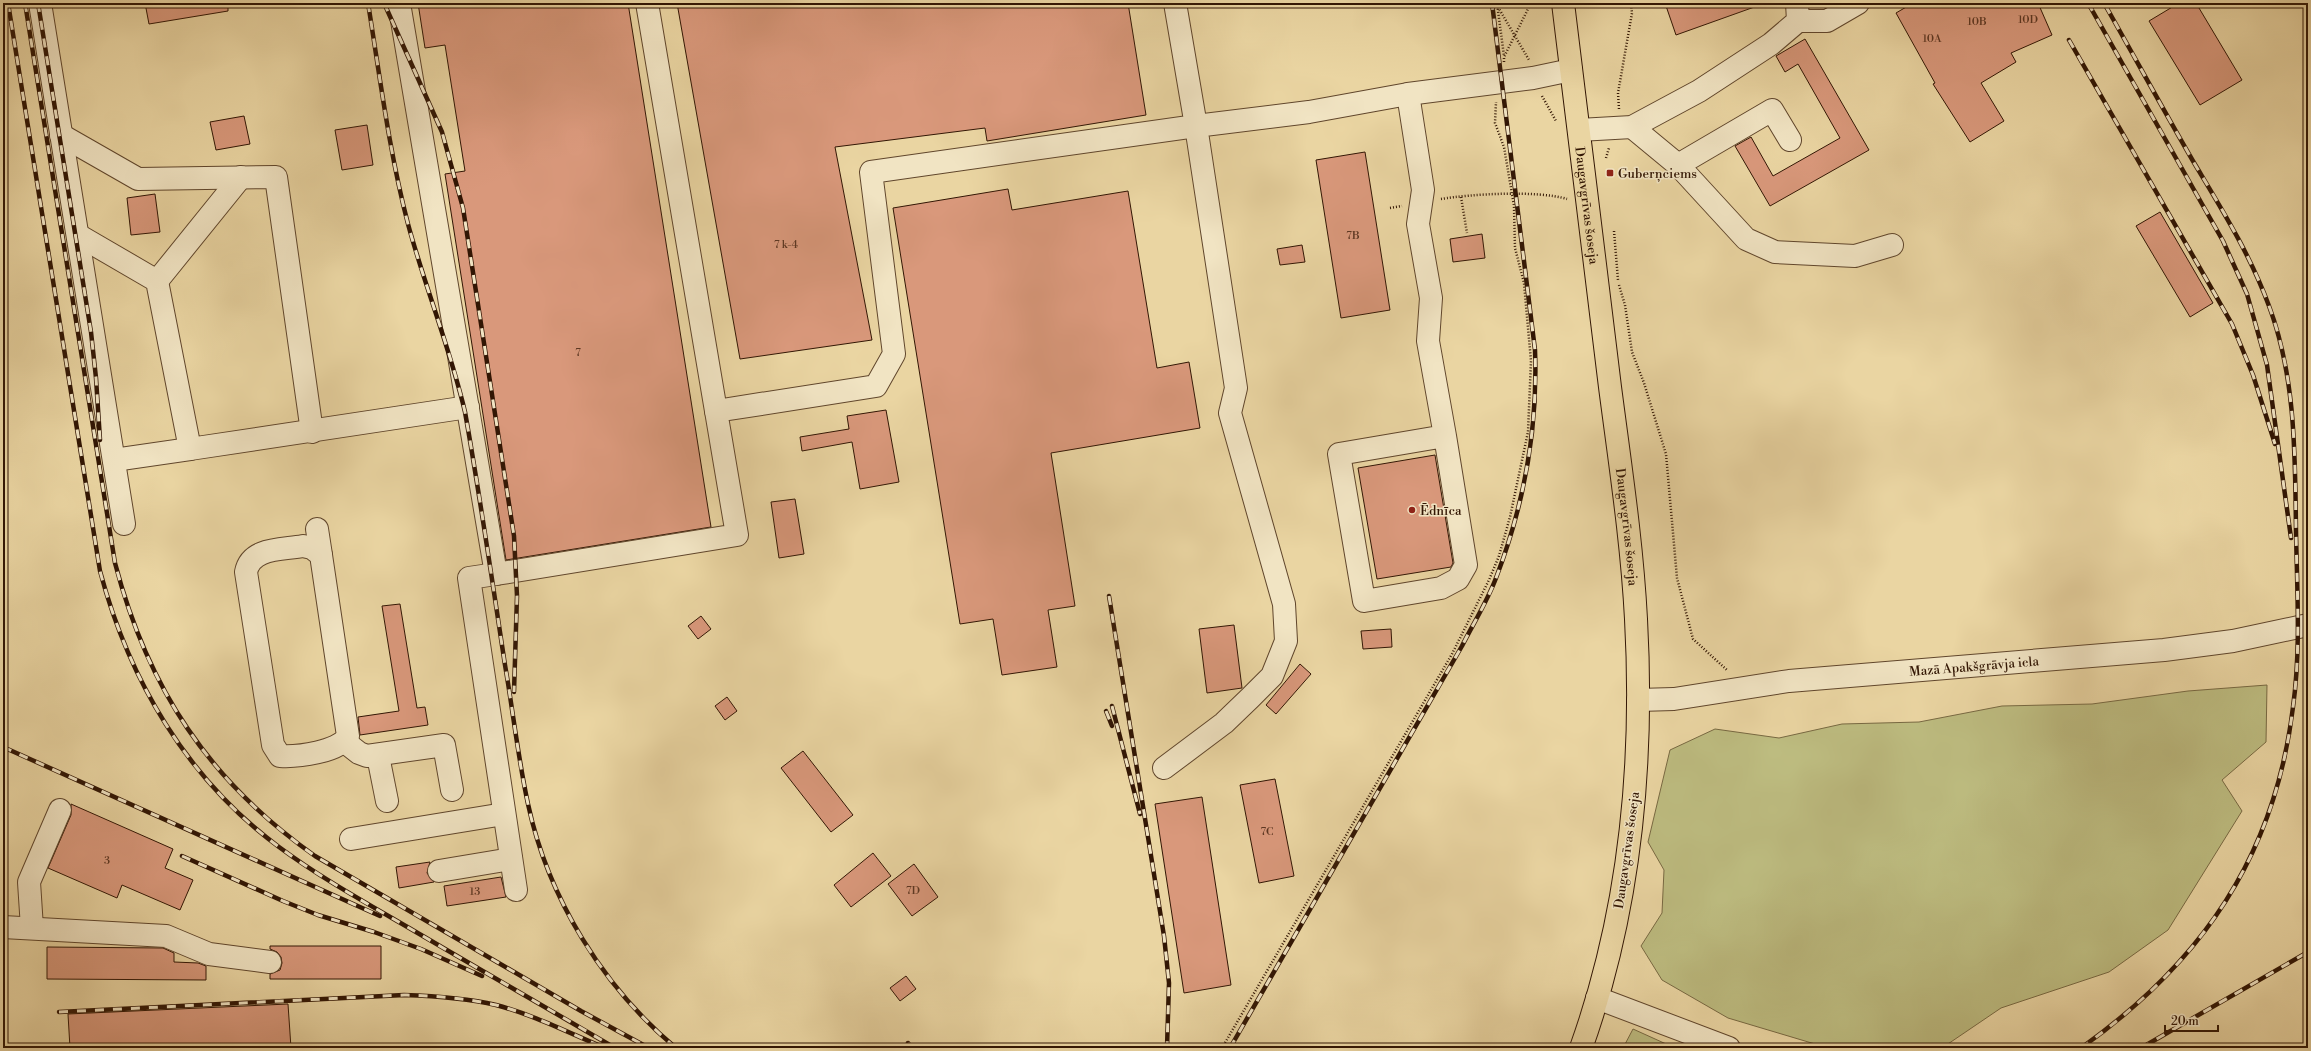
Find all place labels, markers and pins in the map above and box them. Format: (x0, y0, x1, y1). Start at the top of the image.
place label: Guberņciems (1618, 166, 1697, 182)
marker: Guberņciems (1605, 168, 1615, 178)
place label: Ēdnīca (1420, 503, 1462, 519)
marker: Ēdnīca (1407, 505, 1417, 515)

